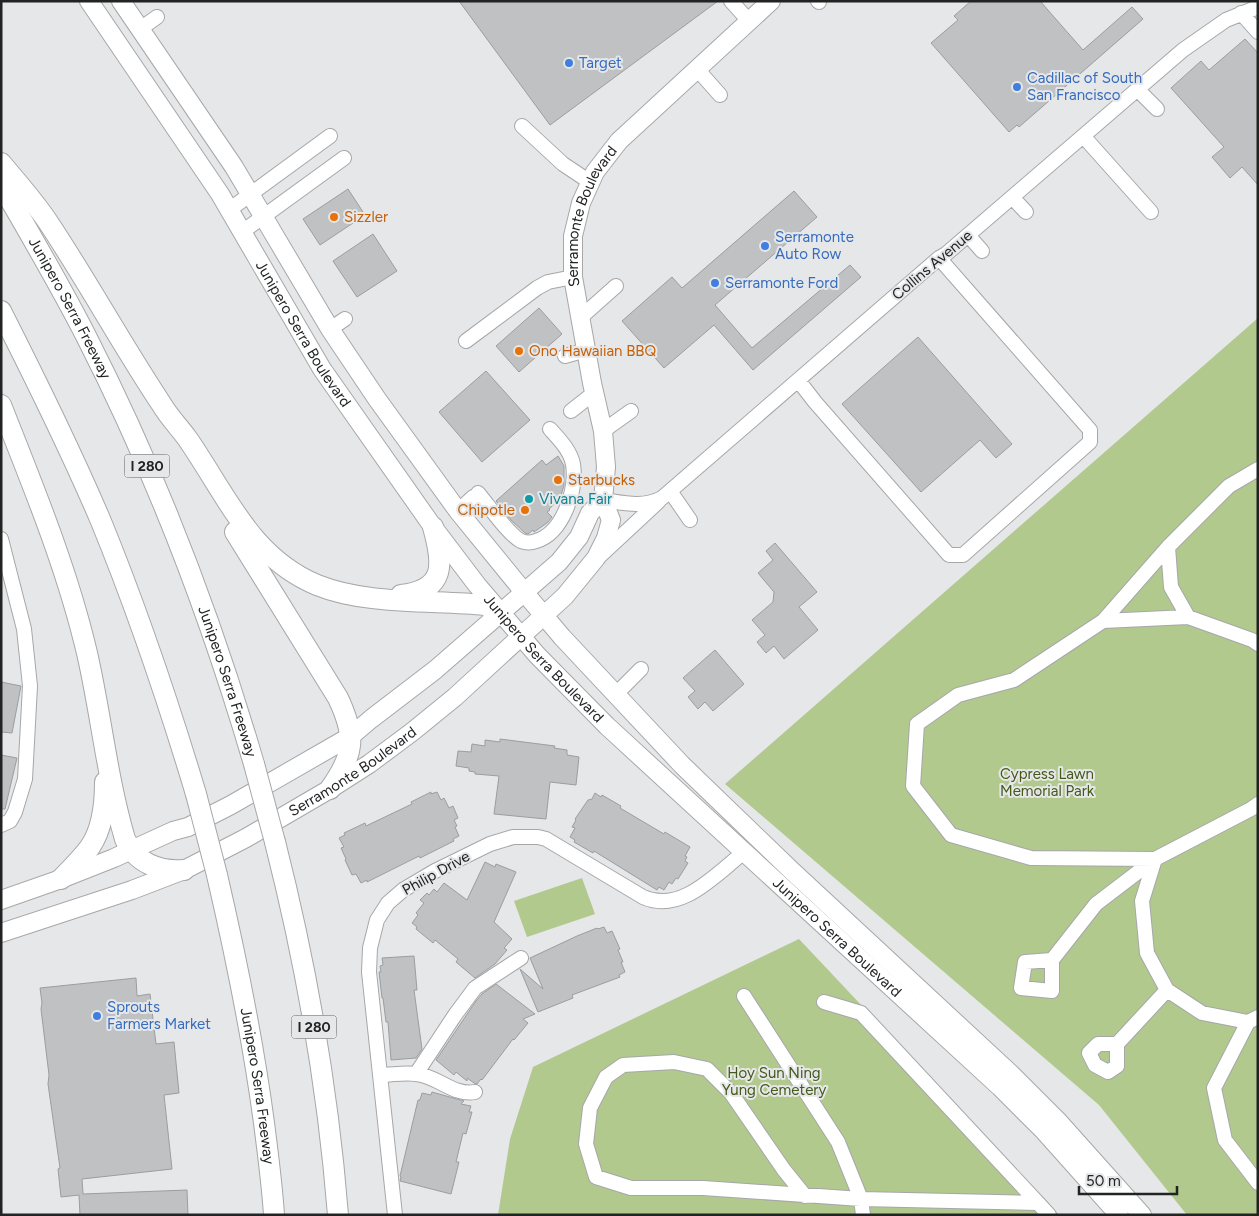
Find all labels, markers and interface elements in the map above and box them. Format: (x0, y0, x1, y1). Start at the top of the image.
place label: Target (579, 54, 622, 72)
marker: Target (563, 57, 575, 69)
place label: Cadillac of South San Francisco (1027, 69, 1142, 104)
marker: Cadillac of South San Francisco (1011, 81, 1023, 93)
street label: Serramonte Boulevard (564, 142, 621, 288)
place label: Sizzler (344, 208, 388, 226)
marker: Sizzler (328, 211, 340, 223)
street label: Collins Avenue (888, 226, 976, 304)
place label: Serramonte Auto Row (775, 228, 854, 263)
street label: Junipero Serra Freeway (25, 234, 115, 382)
marker: Serramonte Auto Row (759, 240, 771, 252)
street label: Junipero Serra Boulevard (252, 257, 355, 410)
place label: Serramonte Ford (725, 274, 838, 292)
marker: Serramonte Ford (709, 277, 721, 289)
place label: Ono Hawaiian BBQ (529, 342, 656, 360)
marker: Ono Hawaiian BBQ (513, 345, 525, 357)
road number: I 280 (124, 454, 170, 478)
place label: Starbucks (568, 471, 635, 489)
marker: Starbucks (552, 474, 564, 486)
place label: Vivana Fair (539, 490, 612, 508)
marker: Vivana Fair (523, 493, 535, 505)
place label: Chipotle (458, 501, 515, 519)
marker: Chipotle (519, 504, 531, 516)
street label: Junipero Serra Boulevard (480, 591, 607, 726)
street label: Junipero Serra Freeway (194, 604, 260, 759)
street label: Serramonte Boulevard (285, 723, 420, 820)
park label: Cypress Lawn Memorial Park (1000, 765, 1095, 800)
street label: Philip Drive (399, 847, 473, 899)
street label: Junipero Serra Boulevard (769, 874, 905, 1001)
place label: Sprouts Farmers Market (107, 998, 211, 1033)
street label: Junipero Serra Freeway (236, 1006, 278, 1165)
marker: Sprouts Farmers Market (91, 1010, 103, 1022)
road number: I 280 (292, 1016, 336, 1038)
park label: Hoy Sun Ning Yung Cemetery (722, 1064, 826, 1099)
scale bar (1079, 1164, 1176, 1196)
text: 50 m (1086, 1172, 1121, 1190)

